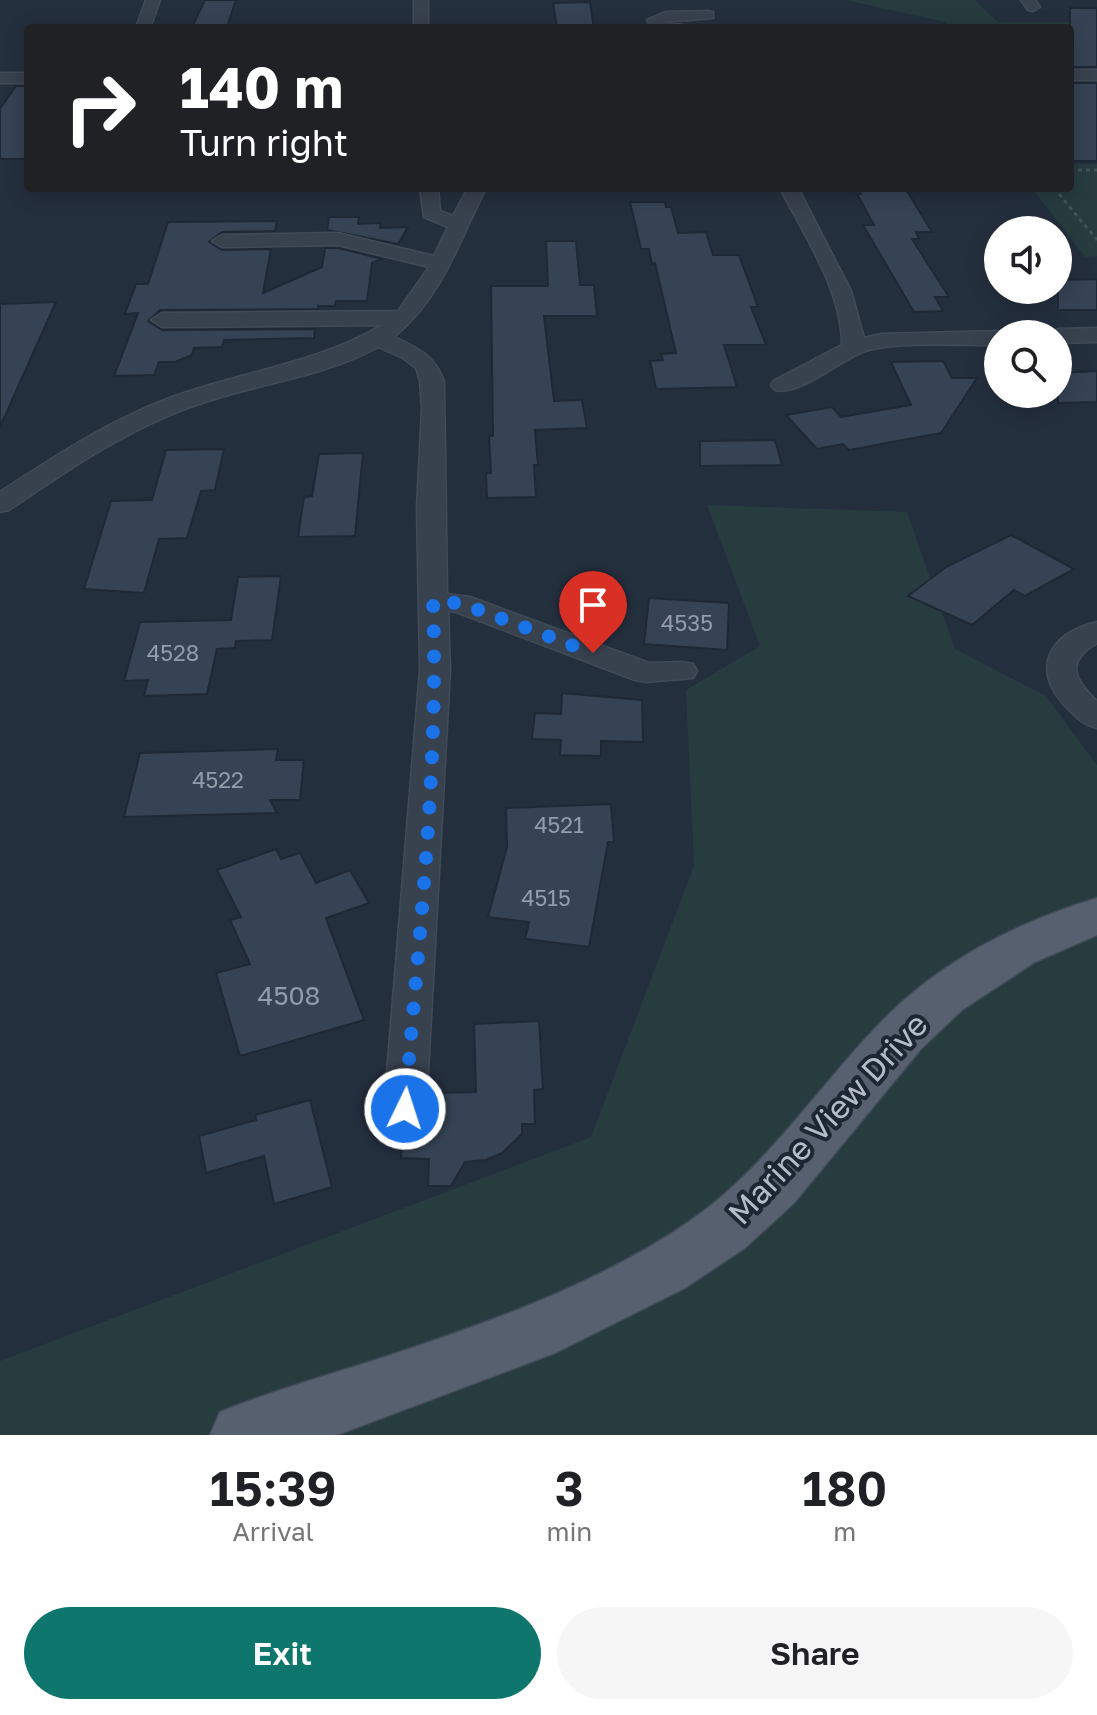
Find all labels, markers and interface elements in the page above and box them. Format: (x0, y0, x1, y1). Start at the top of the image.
text: 140 m (180, 53, 343, 120)
icon: right (48, 56, 152, 160)
text: Turn right (180, 121, 348, 164)
map controls (984, 216, 1072, 408)
button: sound (984, 216, 1072, 304)
button: search (984, 320, 1072, 408)
pin (559, 571, 627, 653)
icon: arrive (571, 583, 615, 627)
house number: 4535 (661, 609, 713, 636)
house number: 4528 (147, 639, 199, 666)
house number: 4522 (192, 766, 244, 793)
house number: 4521 (534, 811, 584, 838)
house number: 4515 (521, 884, 571, 911)
house number: 4508 (258, 980, 320, 1011)
street label: Marine View Drive (720, 1005, 935, 1232)
position arrow (363, 1067, 447, 1151)
text: 15:39 (210, 1459, 337, 1517)
text: 3 (555, 1459, 584, 1517)
text: 180 (802, 1459, 887, 1517)
text: Arrival (232, 1516, 314, 1547)
text: min (546, 1516, 592, 1547)
text: m (833, 1516, 856, 1547)
button: Exit (24, 1607, 541, 1699)
button: Share (557, 1607, 1073, 1699)

